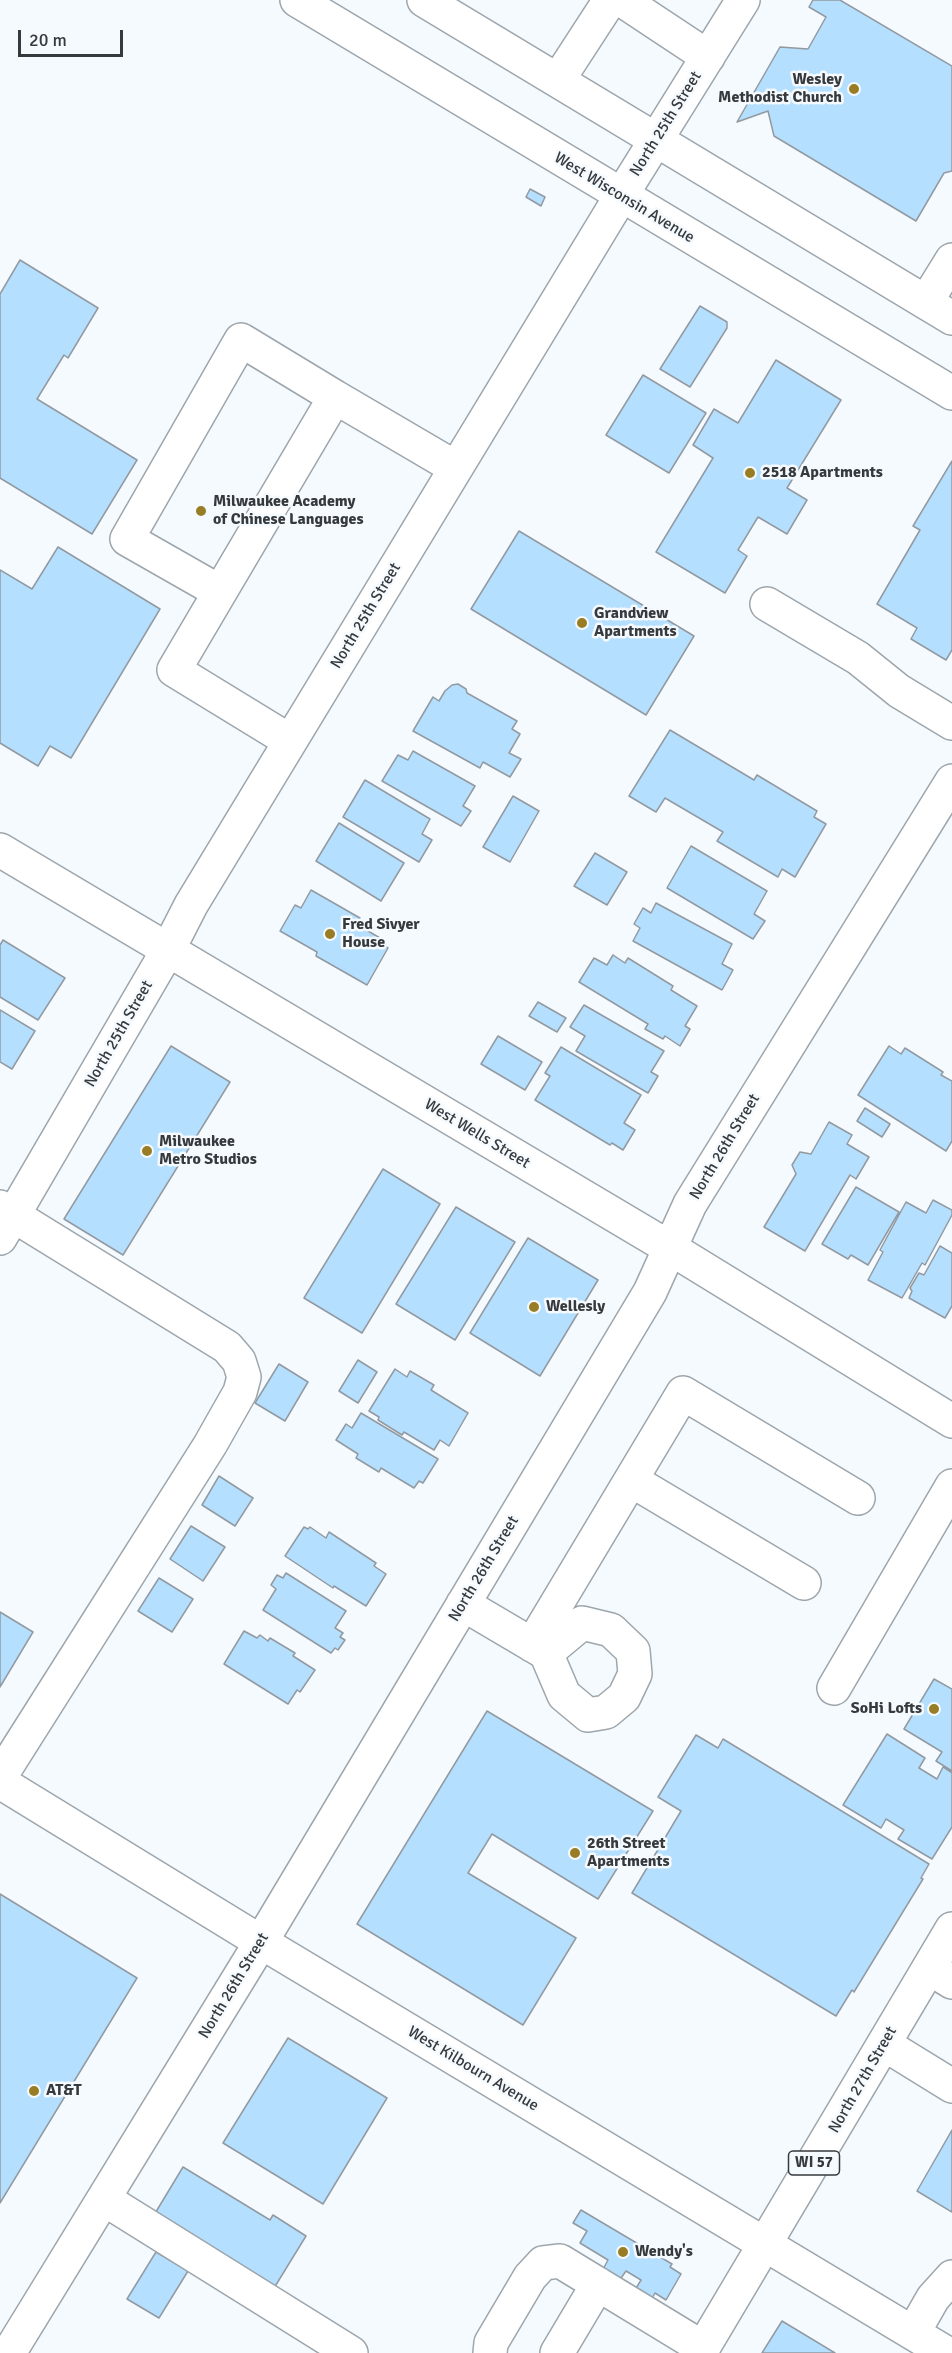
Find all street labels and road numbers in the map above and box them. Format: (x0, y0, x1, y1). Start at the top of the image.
street label: North 25th Street (626, 68, 706, 180)
street label: West Wisconsin Avenue (550, 149, 698, 247)
street label: North 25th Street (327, 560, 405, 672)
street label: North 25th Street (81, 977, 157, 1091)
street label: North 26th Street (686, 1091, 764, 1203)
street label: West Wells Street (421, 1095, 533, 1173)
street label: North 26th Street (445, 1513, 523, 1625)
street label: North 26th Street (195, 1930, 273, 2042)
street label: West Kilbourn Avenue (404, 2022, 542, 2116)
street label: North 27th Street (825, 2023, 901, 2137)
road number: WI 57 (788, 2151, 840, 2175)

